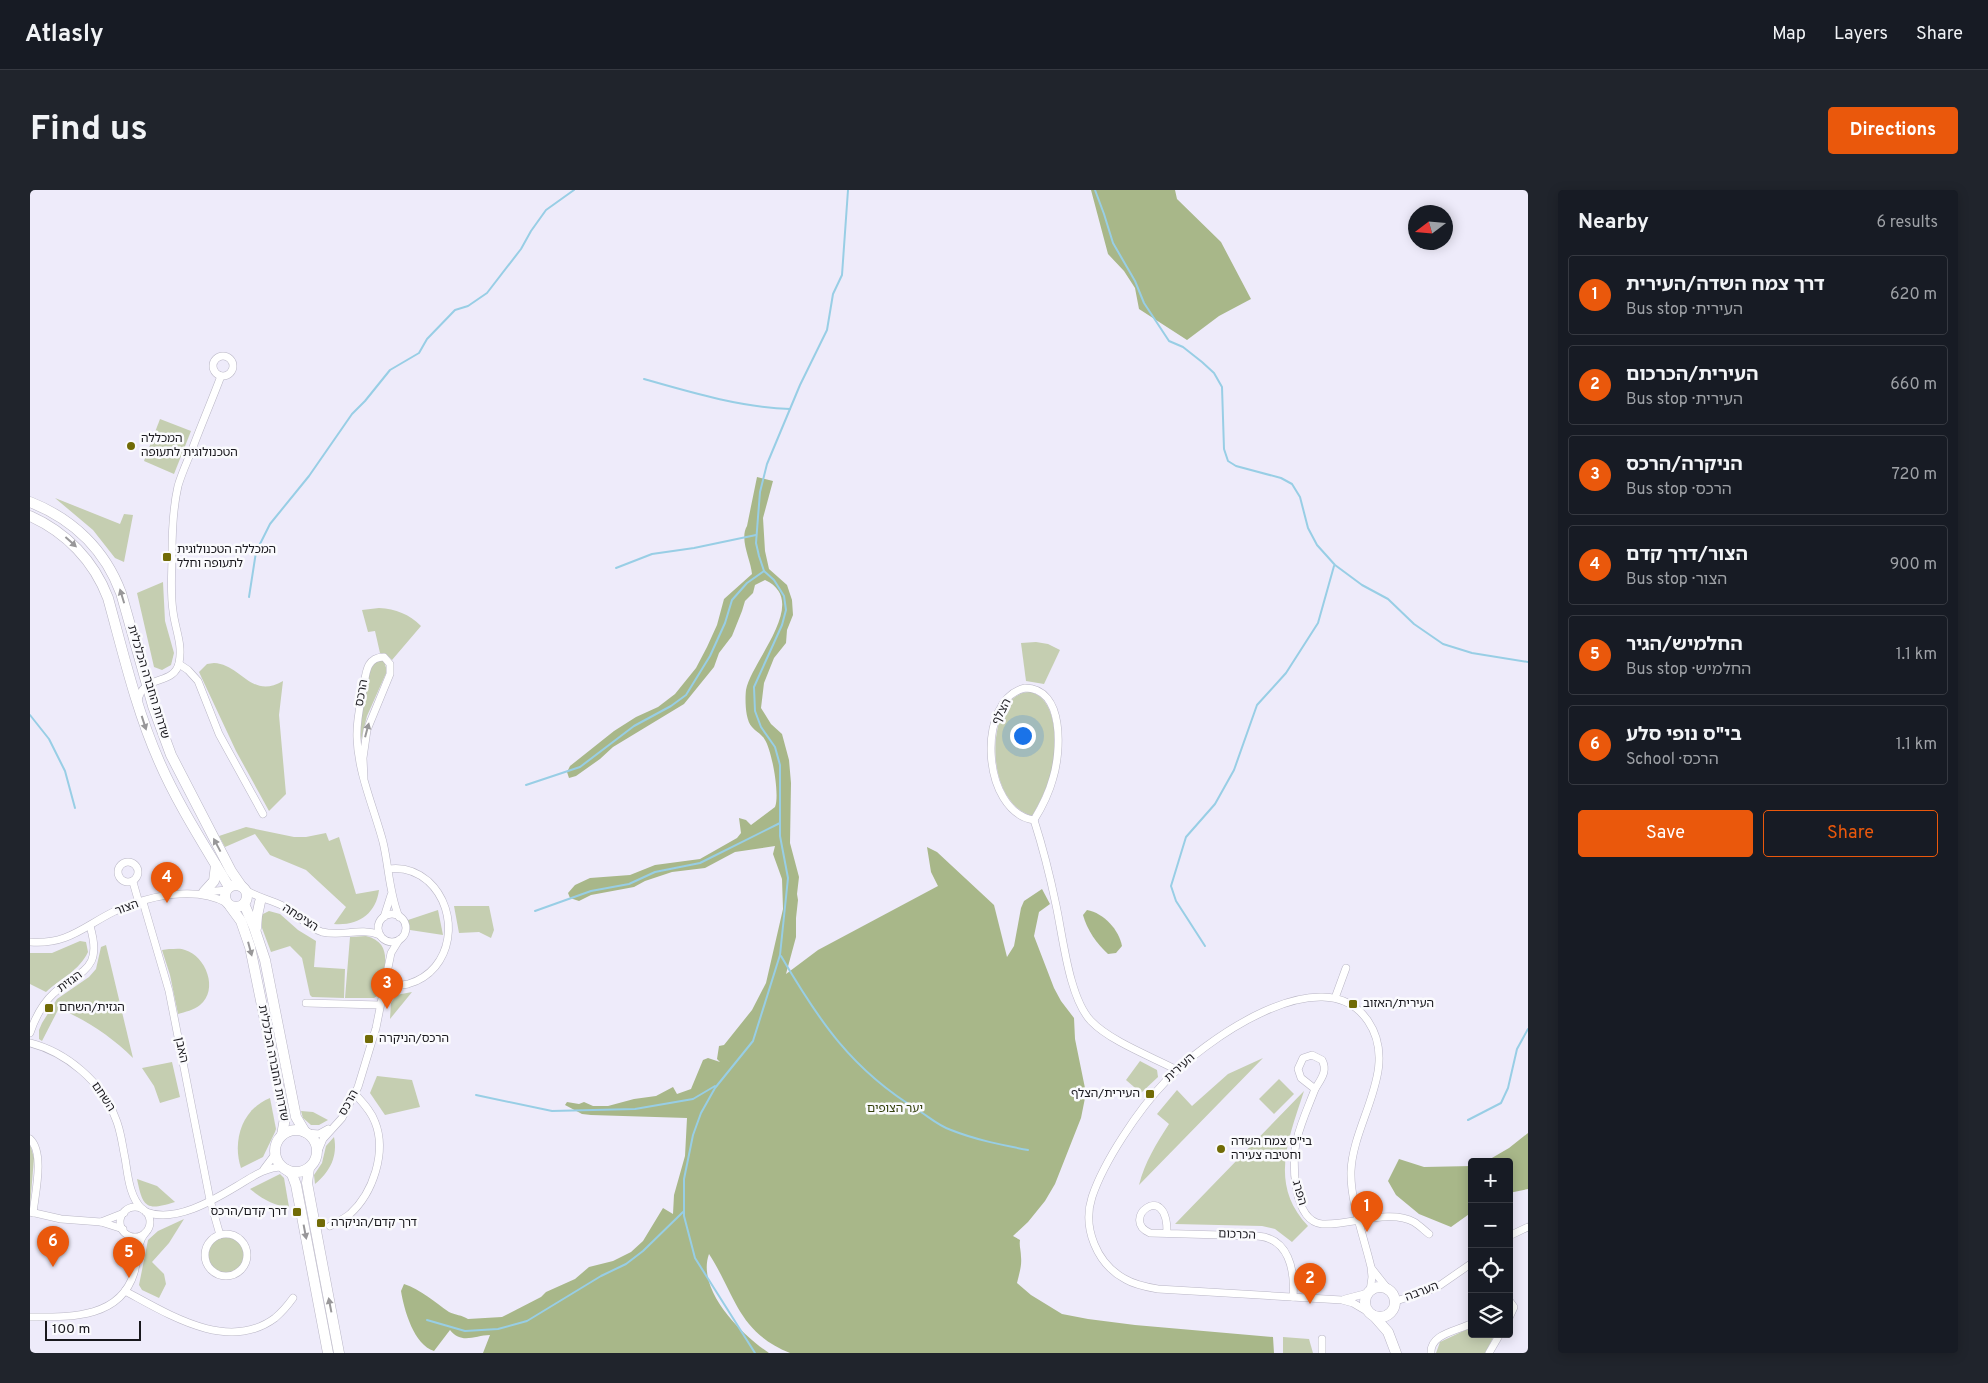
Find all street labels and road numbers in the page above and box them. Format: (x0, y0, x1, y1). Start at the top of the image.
street label: שדרות החברה הכלכלית (123, 623, 173, 741)
street label: הרכס (352, 678, 372, 708)
street label: הצלף (989, 696, 1015, 728)
street label: הצור (113, 896, 141, 920)
street label: הציפחה (279, 900, 321, 936)
street label: הגזית (54, 967, 86, 997)
street label: שדרות החברה הכלכלית (254, 1004, 292, 1122)
street label: האבן (170, 1036, 192, 1064)
street label: העירית (1161, 1050, 1199, 1086)
street label: השחם (87, 1079, 119, 1115)
street label: הרכס (335, 1087, 363, 1119)
street label: הפרג (1288, 1179, 1310, 1207)
street label: הכרכום (1218, 1226, 1256, 1244)
street label: הערבה (1403, 1278, 1441, 1306)

